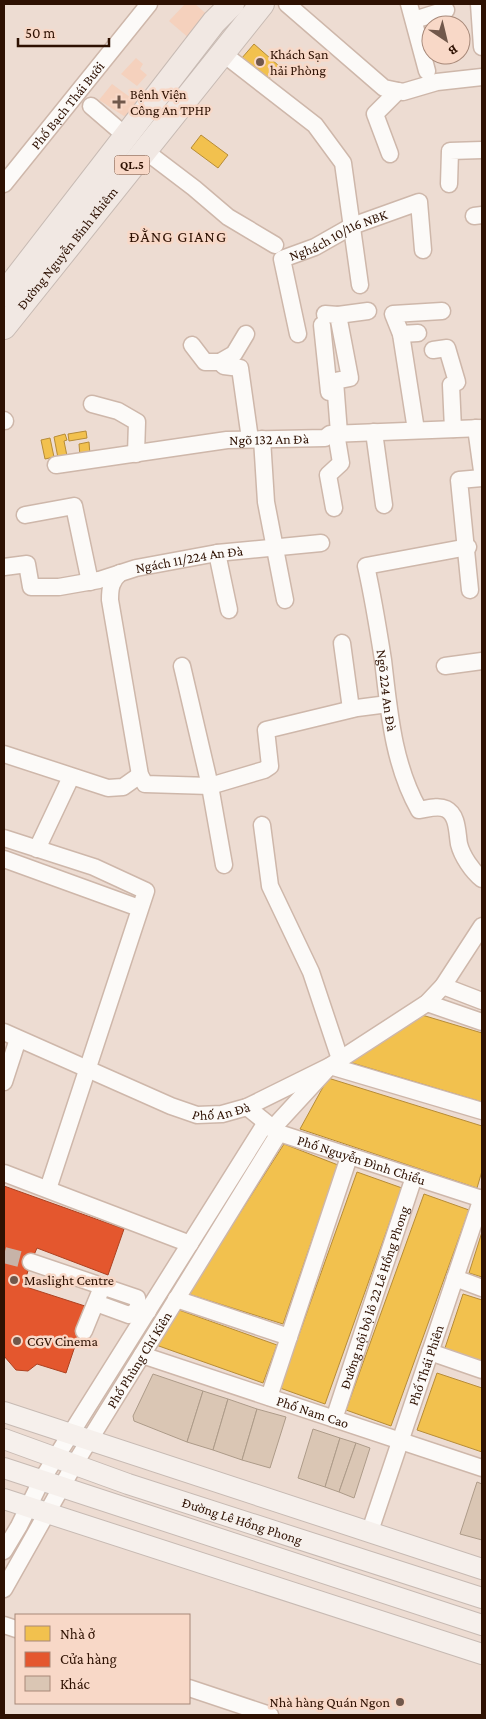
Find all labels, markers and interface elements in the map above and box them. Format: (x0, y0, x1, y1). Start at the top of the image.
scale bar (18, 15, 109, 47)
north arrow (421, 15, 471, 65)
text: 50 m (25, 25, 55, 41)
text: B (445, 42, 461, 60)
place label: Khách Sạn hải Phòng (270, 46, 329, 78)
marker: Khách Sạn hải Phòng (254, 56, 266, 68)
street label: Phố Bạch Thái Bưởi (27, 58, 108, 152)
place label: Bệnh Viện Công An TPHP (130, 86, 211, 118)
marker: Bệnh Viện Công An TPHP (112, 95, 126, 109)
road number: QL.5 (114, 156, 150, 174)
street label: Đường Nguyễn Bỉnh Khiêm (13, 184, 121, 313)
street label: Nghách 10/116 NBK (287, 206, 390, 264)
district label: ĐẰNG GIANG (129, 227, 227, 245)
street label: Ngõ 132 An Đà (229, 430, 310, 448)
street label: Ngách 11/224 An Đà (134, 542, 244, 576)
street label: Ngõ 224 An Đà (373, 648, 400, 733)
street label: Phố An Đà (190, 1098, 252, 1123)
street label: Phố Nguyễn Đình Chiểu (295, 1132, 428, 1188)
street label: Đường nội bộ lô 22 Lê Hồng Phong (336, 1204, 412, 1391)
place label: Maslight Centre (24, 1272, 114, 1288)
marker: Maslight Centre (8, 1274, 20, 1286)
street label: Phố Phùng Chí Kiên (103, 1308, 175, 1411)
street label: Phố Thái Phiên (405, 1322, 447, 1407)
place label: CGV Cinema (27, 1333, 99, 1349)
marker: CGV Cinema (11, 1335, 23, 1347)
street label: Phố Nam Cao (275, 1392, 351, 1431)
street label: Đường Lê Hồng Phong (180, 1494, 305, 1548)
legend (15, 1614, 190, 1704)
text: Nhà ở (60, 1626, 96, 1642)
text: Cửa hàng (60, 1651, 117, 1668)
text: Khác (60, 1676, 91, 1692)
place label: Nhà hàng Quán Ngon (270, 1694, 390, 1710)
marker: Nhà hàng Quán Ngon (394, 1696, 406, 1708)

